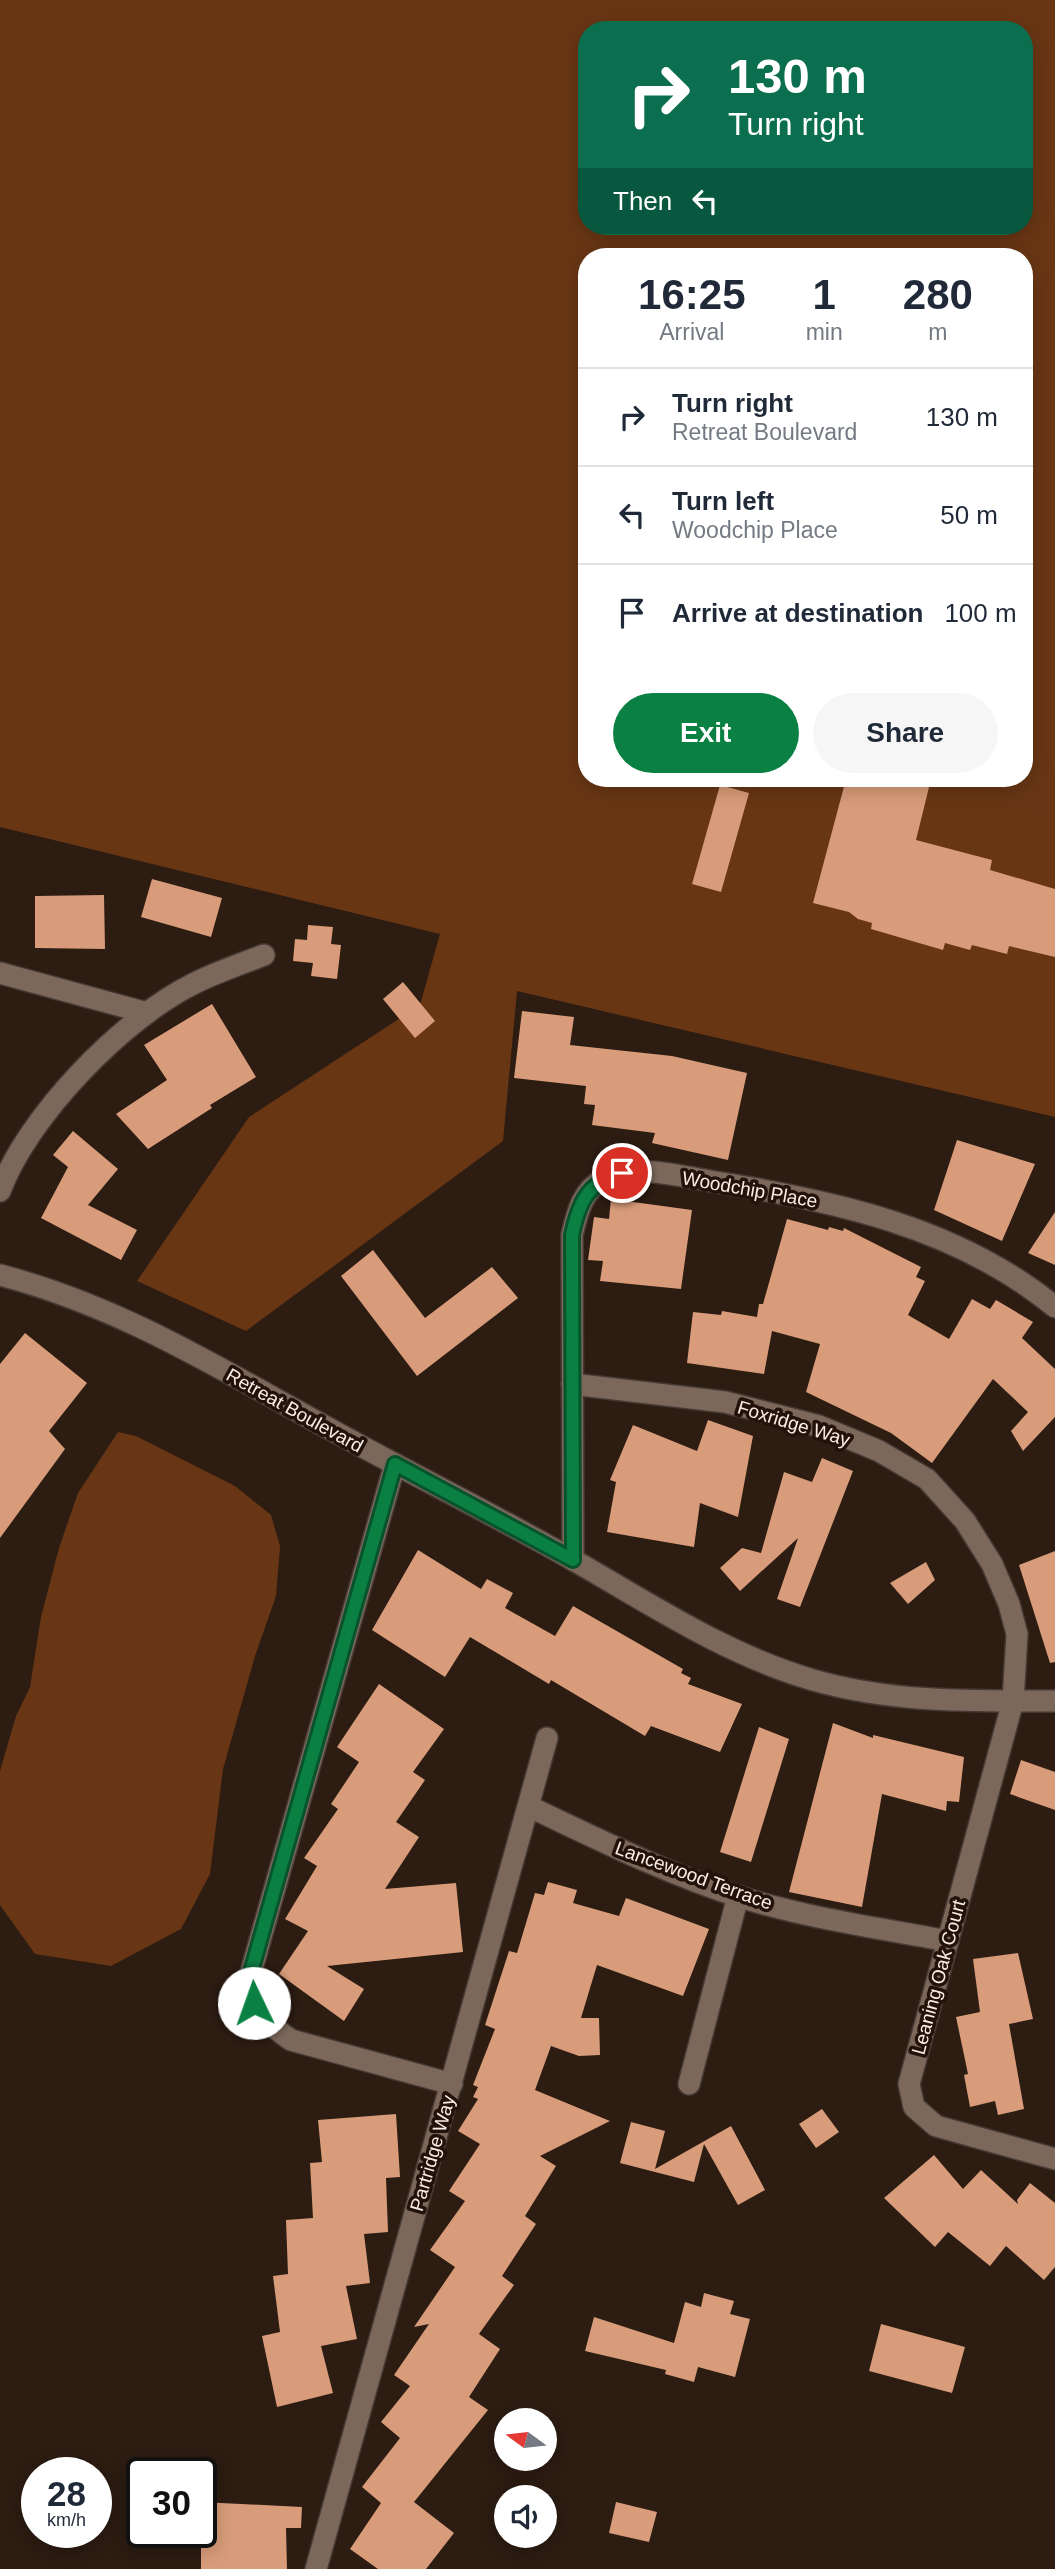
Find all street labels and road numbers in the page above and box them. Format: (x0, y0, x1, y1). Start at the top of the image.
street label: Woodchip Place (681, 1167, 819, 1212)
street label: Retreat Boulevard (223, 1364, 367, 1457)
street label: Foxridge Way (735, 1396, 853, 1451)
street label: Lancewood Terrace (612, 1837, 775, 1914)
street label: Leaning Oak Court (908, 1897, 969, 2057)
street label: Partridge Way (406, 2092, 459, 2214)

